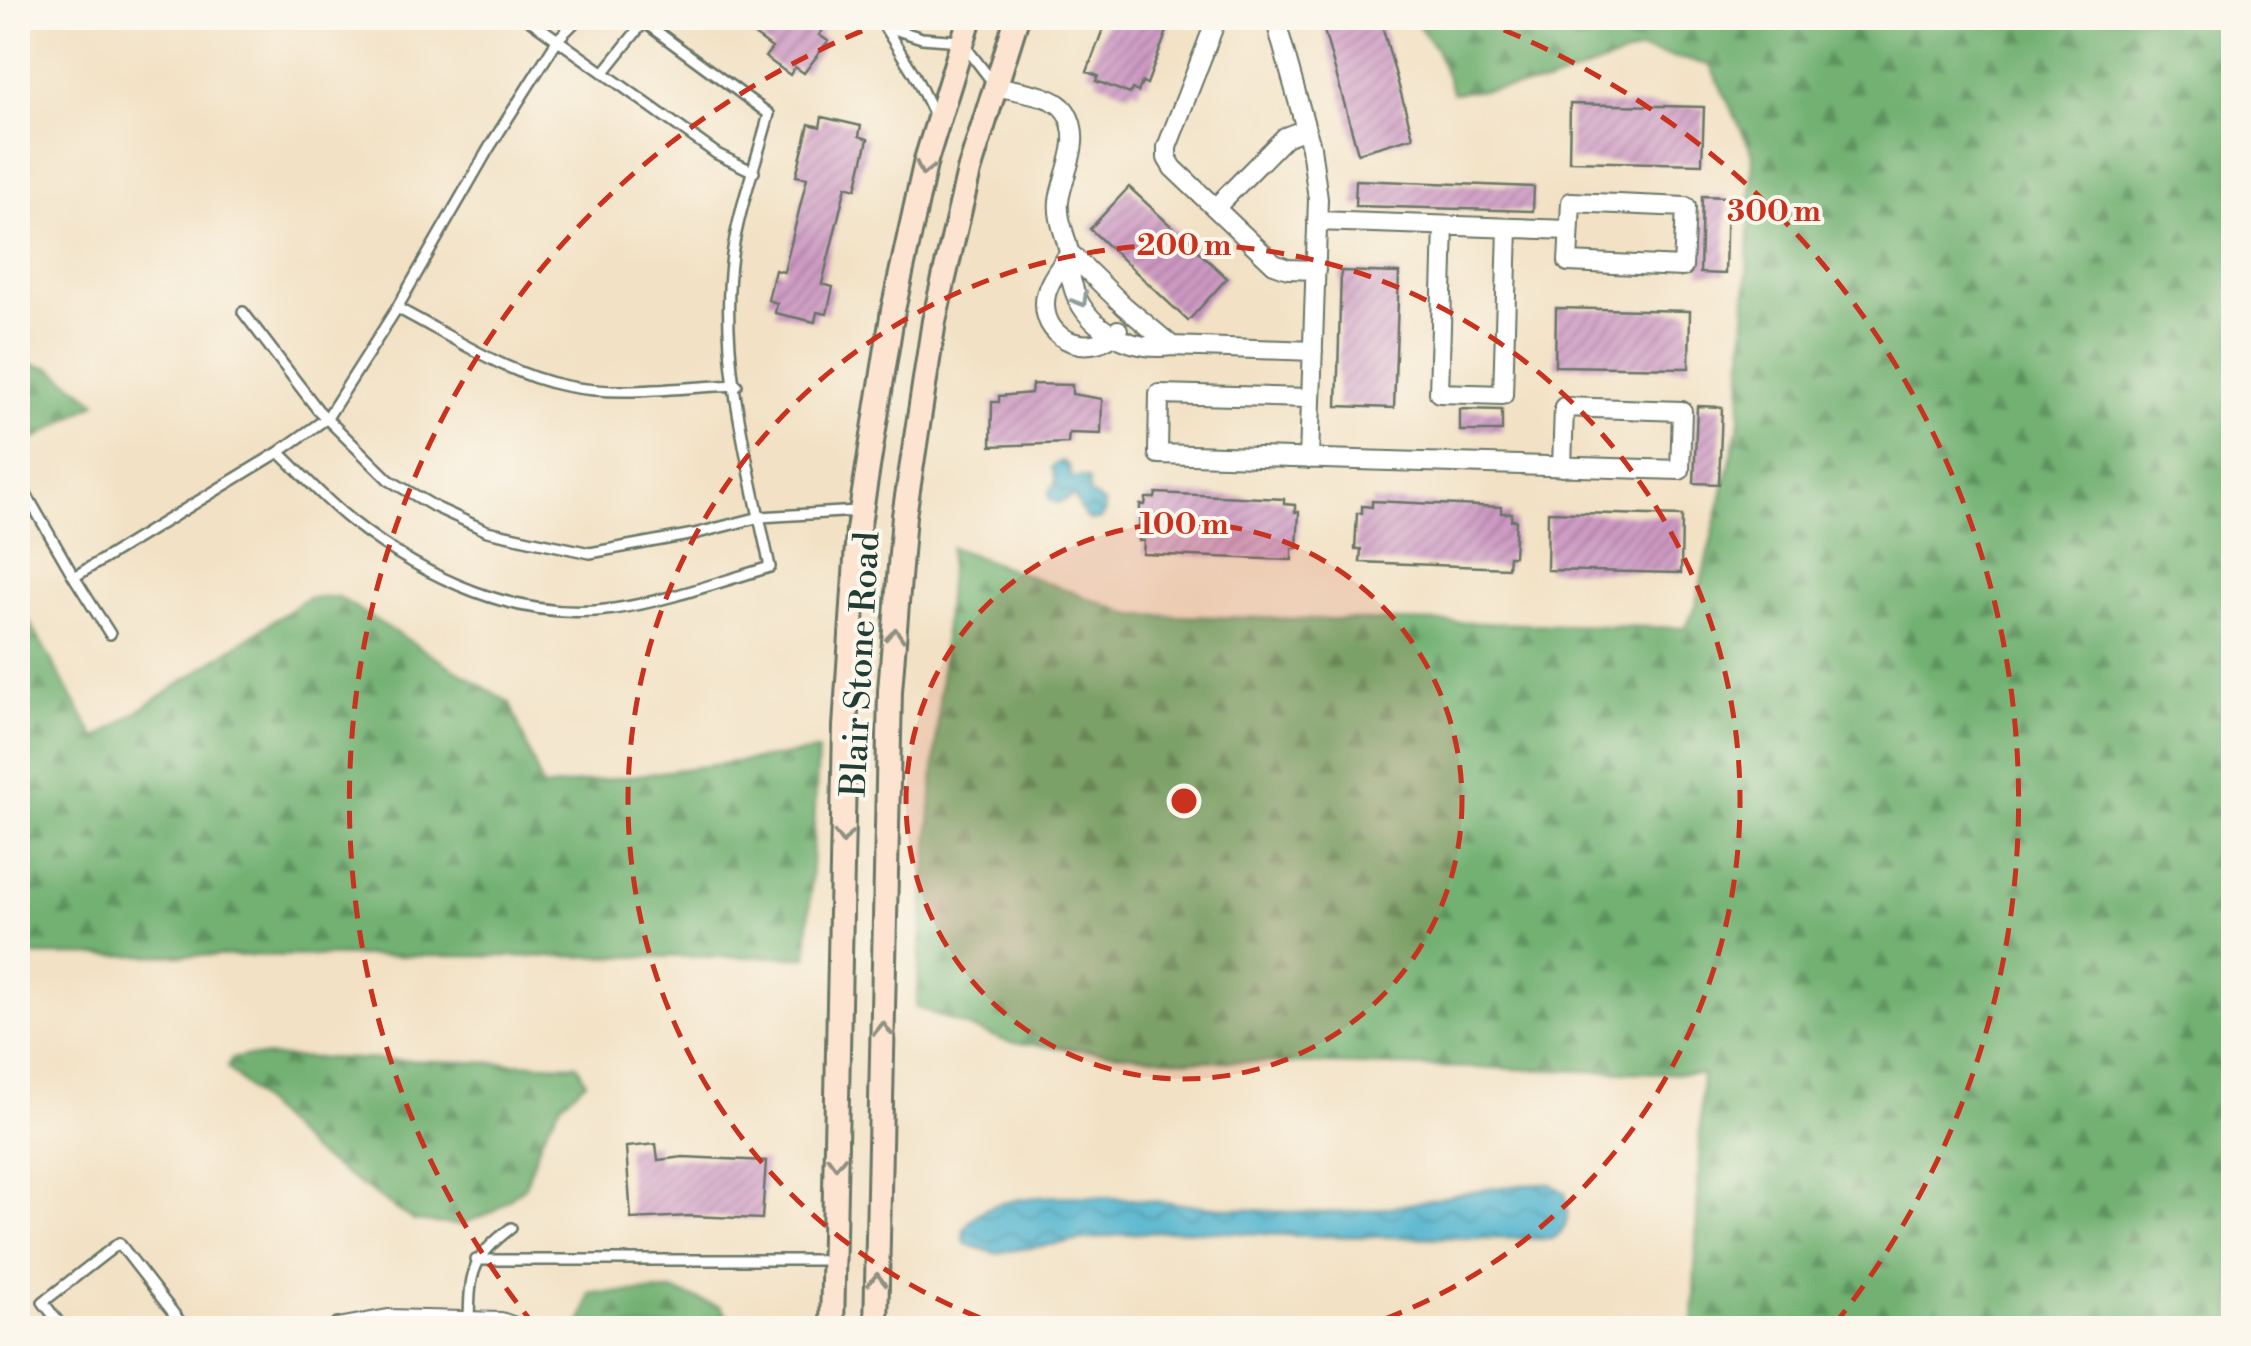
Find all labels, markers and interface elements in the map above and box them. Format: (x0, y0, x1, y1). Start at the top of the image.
one-way arrow (915, 160, 936, 177)
text: 300 m (1727, 193, 1821, 231)
text: 200 m (1137, 227, 1231, 265)
one-way arrow (1069, 289, 1088, 307)
text: 100 m (1139, 506, 1229, 544)
street label: Blair Stone Road (833, 530, 889, 799)
one-way arrow (883, 626, 905, 642)
centre of rings (1166, 783, 1202, 819)
one-way arrow (832, 829, 853, 845)
one-way arrow (872, 1021, 893, 1037)
one-way arrow (825, 1154, 847, 1170)
one-way arrow (866, 1272, 887, 1288)

